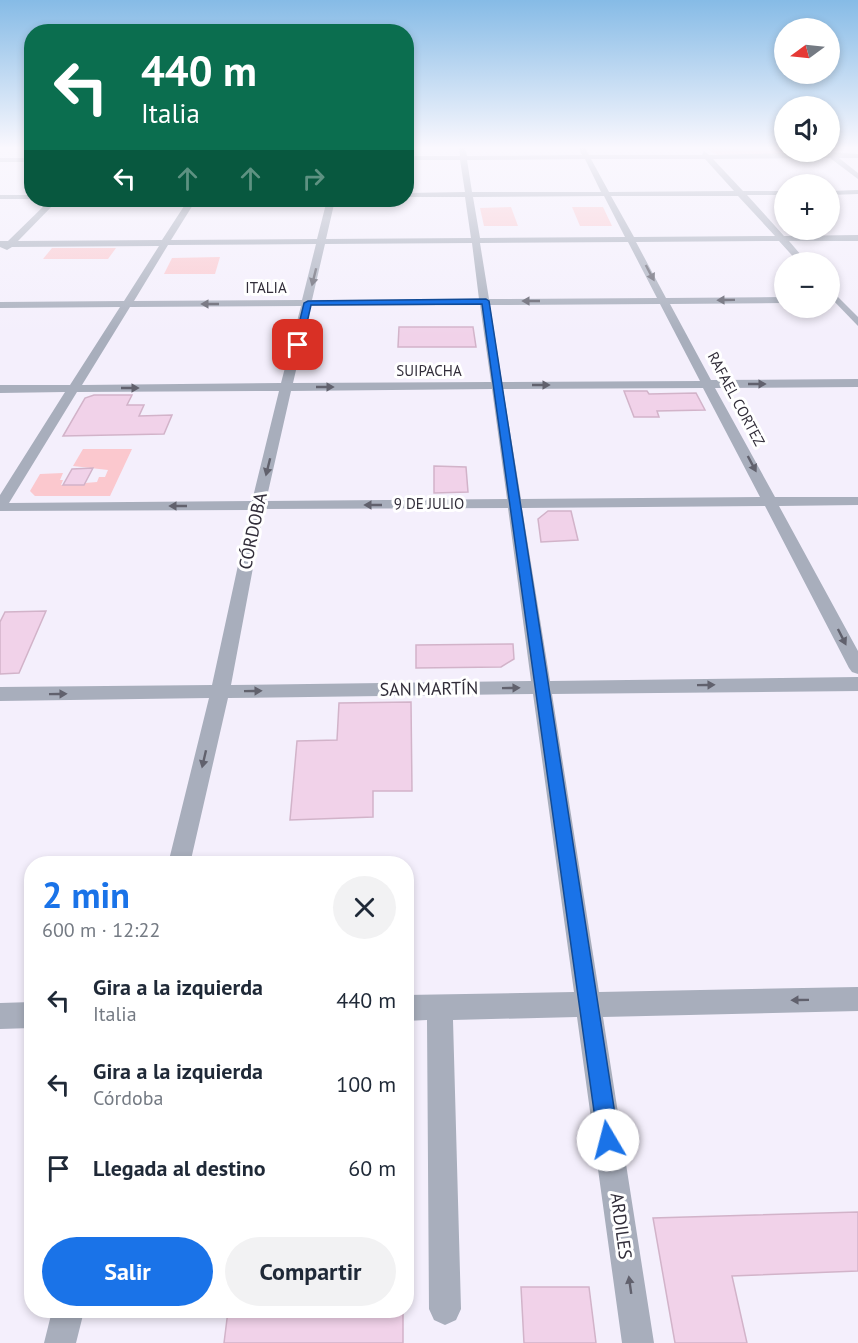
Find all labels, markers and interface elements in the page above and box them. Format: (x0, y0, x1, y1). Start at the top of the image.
north arrow (774, 18, 840, 84)
map controls (774, 18, 840, 318)
text: 440 m (141, 43, 257, 98)
icon: left (42, 48, 120, 126)
text: Italia (141, 96, 200, 130)
button: sound (774, 96, 840, 162)
icon: left (108, 162, 141, 195)
icon: ahead (171, 162, 204, 195)
icon: ahead (234, 162, 267, 195)
icon: right (297, 162, 330, 195)
button: + (774, 174, 840, 240)
button: − (774, 252, 840, 318)
one-way arrow (645, 265, 655, 282)
one-way arrow (309, 268, 319, 286)
street label: ITALIA (245, 278, 287, 297)
one-way arrow (717, 295, 736, 305)
one-way arrow (522, 296, 541, 306)
one-way arrow (201, 299, 220, 309)
pin (272, 319, 323, 370)
icon: arrive (281, 328, 314, 361)
street label: RAFAEL CORTEZ (704, 348, 769, 449)
street label: SUIPACHA (396, 361, 462, 380)
one-way arrow (747, 379, 766, 389)
one-way arrow (531, 380, 550, 390)
one-way arrow (315, 382, 334, 392)
one-way arrow (120, 383, 139, 393)
one-way arrow (747, 455, 757, 472)
one-way arrow (262, 457, 272, 476)
street label: CÓRDOBA (233, 490, 272, 571)
street label: 9 DE JULIO (394, 494, 464, 513)
one-way arrow (363, 500, 382, 509)
one-way arrow (168, 501, 187, 511)
one-way arrow (837, 628, 847, 645)
street label: SAN MARTÍN (379, 676, 479, 701)
one-way arrow (697, 680, 716, 690)
one-way arrow (502, 683, 521, 693)
one-way arrow (244, 686, 263, 696)
one-way arrow (49, 689, 68, 698)
one-way arrow (198, 750, 208, 769)
text: 2 min (42, 871, 130, 918)
button: close (333, 876, 396, 939)
text: 600 m · 12:22 (42, 917, 160, 943)
text: Gira a la izquierda (93, 973, 263, 1001)
icon: left (42, 984, 75, 1017)
text: 440 m (336, 986, 396, 1014)
one-way arrow (790, 995, 809, 1005)
text: Italia (93, 1001, 137, 1027)
text: Gira a la izquierda (93, 1057, 263, 1085)
icon: left (42, 1068, 75, 1101)
text: 100 m (336, 1070, 396, 1098)
text: Córdoba (93, 1085, 163, 1111)
position arrow (576, 1108, 640, 1172)
icon: arrive (42, 1152, 75, 1185)
text: Llegada al destino (93, 1154, 266, 1182)
text: 60 m (348, 1154, 396, 1182)
street label: ARDILES (605, 1191, 638, 1261)
button: Salir (42, 1237, 213, 1306)
button: Compartir (225, 1237, 396, 1306)
one-way arrow (625, 1276, 634, 1295)

